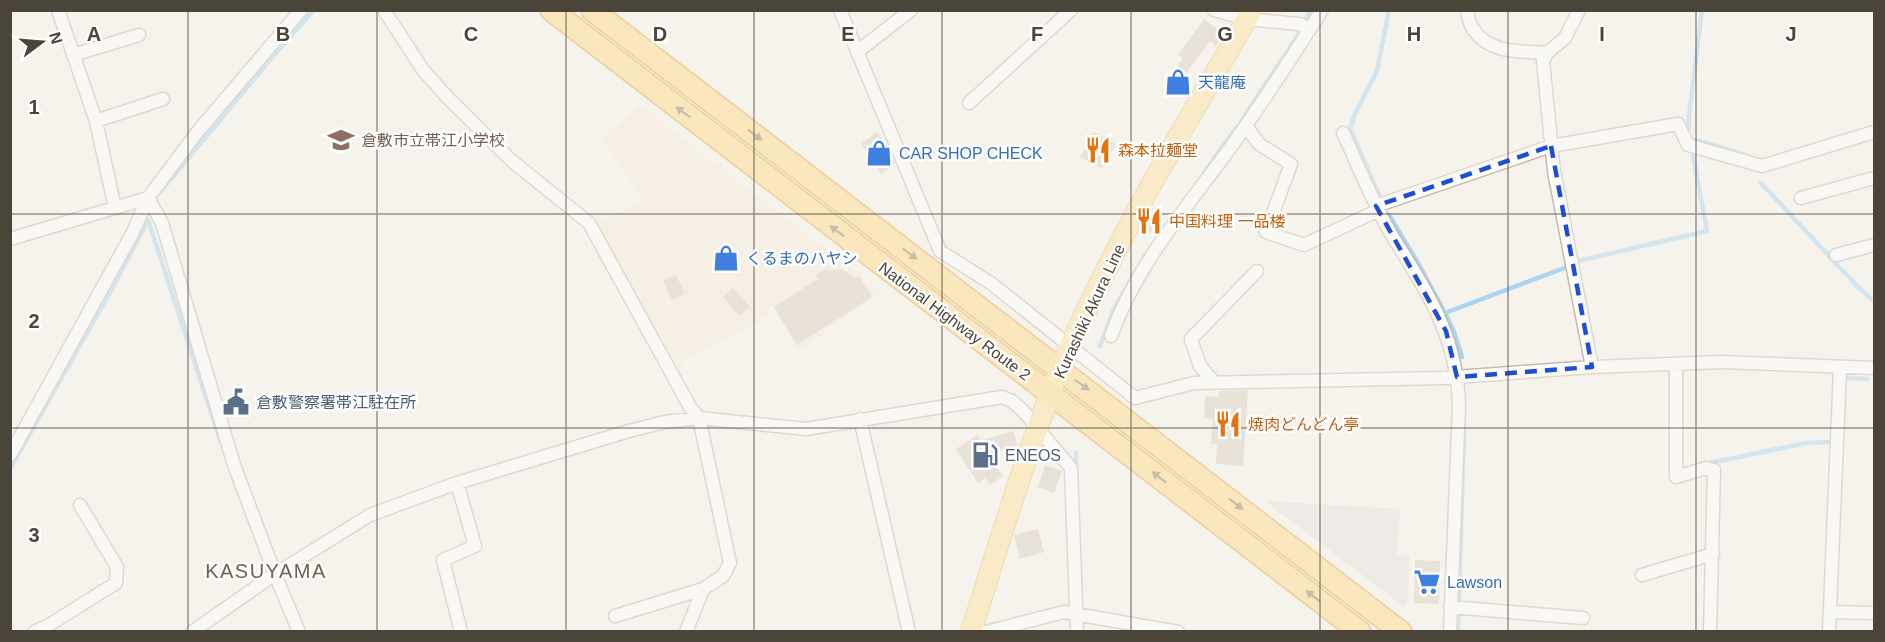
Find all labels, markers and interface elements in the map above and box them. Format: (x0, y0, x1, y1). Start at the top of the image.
north arrow (12, 12, 72, 72)
text: A (87, 23, 101, 45)
text: B (276, 23, 290, 45)
text: C (464, 23, 478, 45)
text: D (653, 23, 667, 45)
text: E (841, 23, 855, 45)
text: F (1031, 23, 1043, 45)
text: G (1217, 23, 1233, 45)
text: H (1407, 23, 1421, 45)
text: I (1599, 23, 1605, 45)
text: J (1785, 23, 1797, 45)
text: N (46, 30, 66, 46)
shop icon: 天龍庵 (1163, 67, 1193, 97)
place label: 天龍庵 (1198, 74, 1246, 91)
text: 1 (28, 96, 40, 118)
one-way arrow (675, 106, 690, 118)
school or university icon: 倉敷市立帯江小学校 (326, 125, 356, 155)
one-way arrow (748, 129, 763, 141)
place label: 倉敷市立帯江小学校 (361, 132, 505, 149)
restaurant icon: 森本拉麺堂 (1083, 135, 1113, 165)
shop icon: CAR SHOP CHECK (864, 138, 894, 168)
place label: 森本拉麺堂 (1118, 142, 1198, 159)
place label: CAR SHOP CHECK (899, 145, 1043, 162)
restaurant icon: 中国料理 一品楼 (1134, 206, 1164, 236)
place label: 中国料理 一品楼 (1169, 213, 1285, 230)
one-way arrow (830, 225, 845, 237)
street label: Kurashiki Akura Line (1051, 241, 1128, 381)
shop icon: くるまのハヤシ (711, 243, 741, 273)
one-way arrow (903, 247, 918, 259)
place label: くるまのハヤシ (746, 250, 858, 267)
street label: National Highway Route 2 (876, 259, 1034, 384)
text: 2 (28, 310, 40, 332)
one-way arrow (1074, 379, 1089, 391)
public building icon: 倉敷警察署帯江駐在所 (221, 387, 251, 417)
place label: 倉敷警察署帯江駐在所 (256, 394, 416, 411)
restaurant icon: 焼肉どんどん亭 (1213, 409, 1243, 439)
place label: 焼肉どんどん亭 (1248, 416, 1360, 433)
fuel station icon: ENEOS (970, 440, 1000, 470)
place label: ENEOS (1005, 447, 1061, 464)
one-way arrow (1151, 471, 1167, 483)
one-way arrow (1228, 498, 1244, 511)
text: 3 (28, 524, 40, 546)
district label: KASUYAMA (205, 560, 327, 582)
supermarket icon: Lawson (1412, 567, 1442, 597)
place label: Lawson (1447, 574, 1502, 591)
one-way arrow (1306, 590, 1321, 602)

